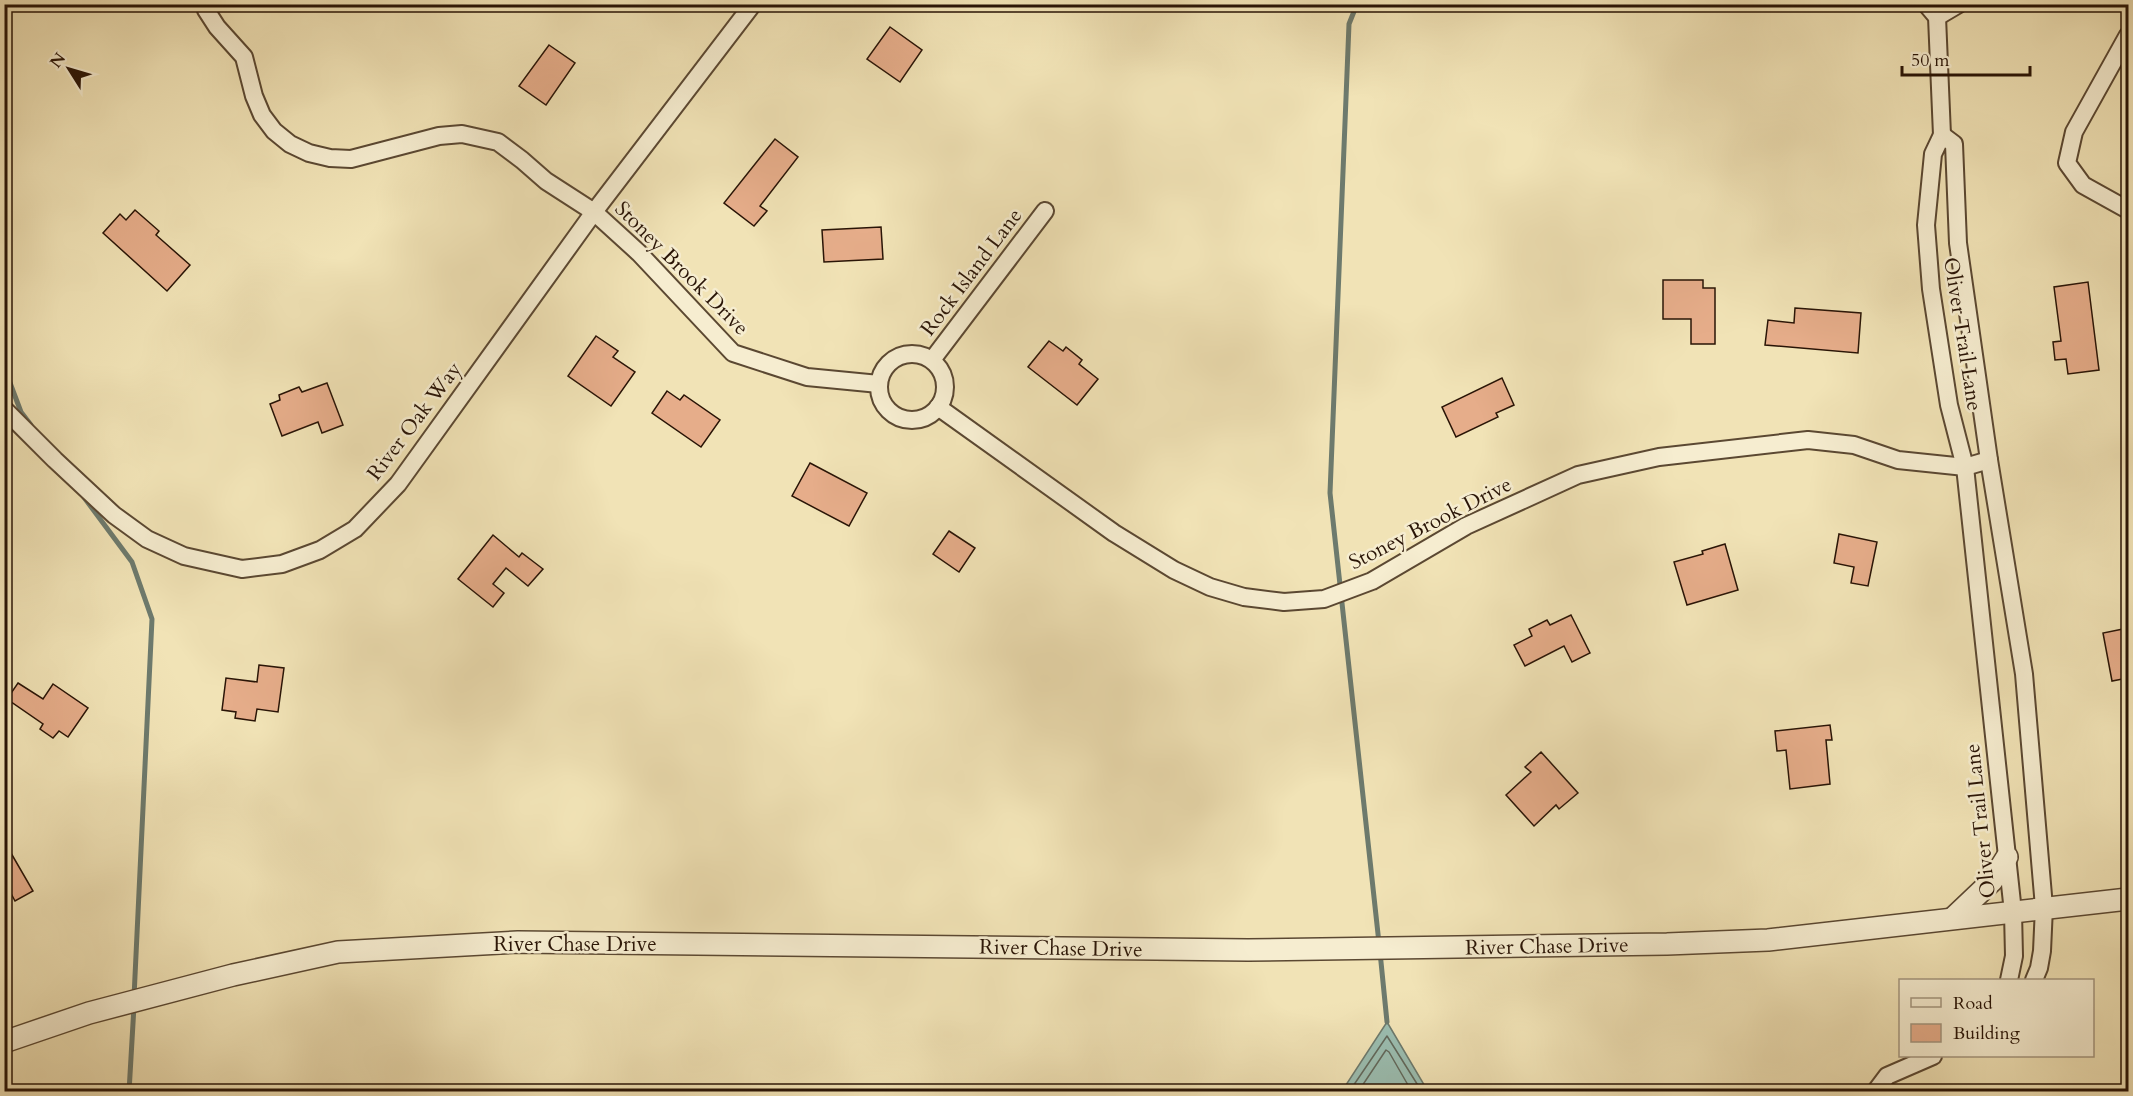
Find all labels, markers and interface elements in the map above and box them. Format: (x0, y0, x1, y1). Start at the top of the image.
north arrow (39, 39, 99, 99)
scale bar (1902, 39, 2030, 77)
text: N (45, 48, 71, 73)
text: 50 m (1911, 48, 1950, 73)
street label: Stoney Brook Drive (608, 195, 755, 342)
street label: Rock Island Lane (914, 202, 1029, 342)
street label: Oliver Trail Lane (1936, 255, 1989, 413)
street label: River Oak Way (360, 356, 469, 486)
street label: Stoney Brook Drive (1344, 470, 1517, 577)
street label: Oliver Trail Lane (1958, 742, 2003, 900)
street label: River Chase Drive (493, 930, 657, 959)
street label: River Chase Drive (1465, 931, 1629, 962)
street label: River Chase Drive (979, 933, 1143, 964)
legend (1899, 979, 2094, 1057)
text: Road (1953, 991, 1993, 1016)
text: Building (1953, 1021, 2021, 1046)

